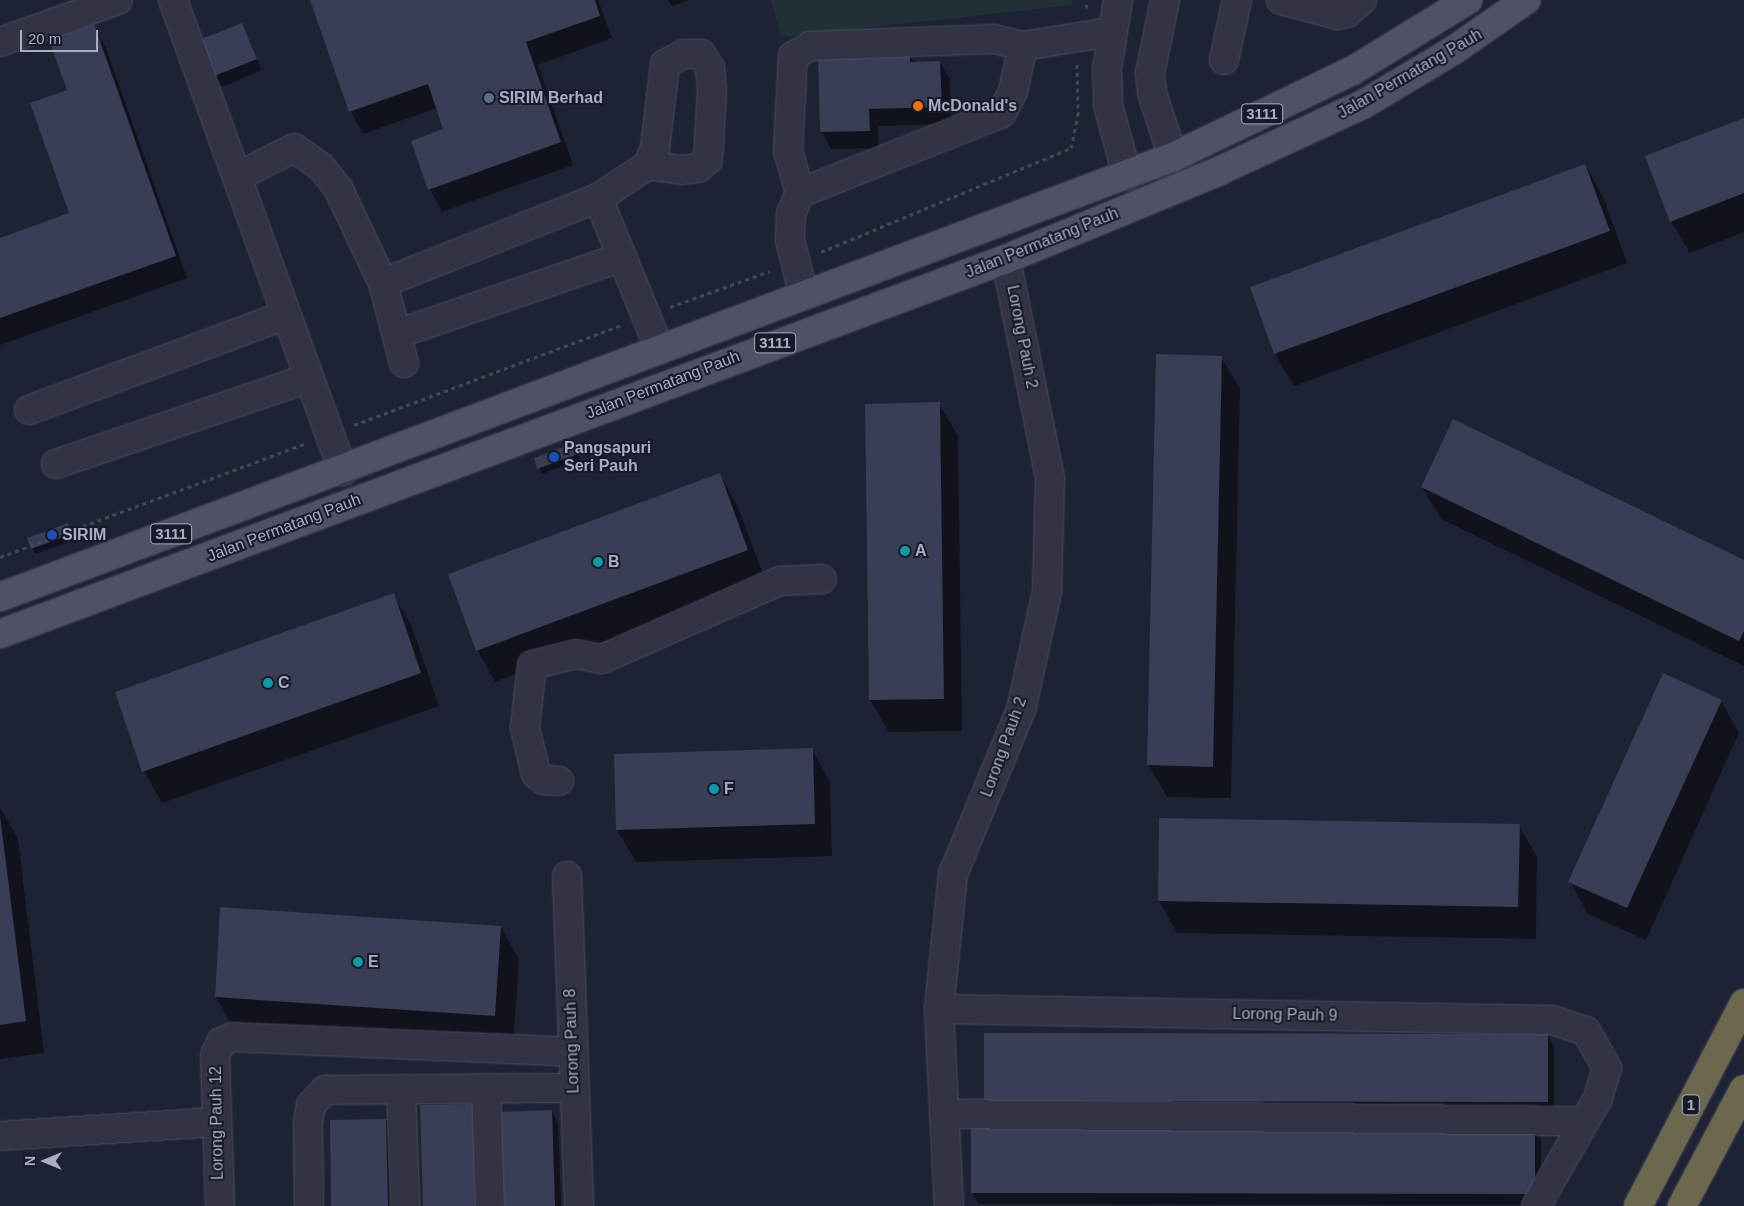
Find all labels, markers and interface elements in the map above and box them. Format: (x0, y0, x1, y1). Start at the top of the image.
scale bar (22, 20, 100, 52)
street label: Jalan Permatang Pauh (1335, 25, 1485, 123)
text: 20 m (28, 30, 61, 47)
place label: SIRIM Berhad (499, 88, 603, 108)
marker: SIRIM Berhad (483, 92, 495, 104)
place label: McDonald's (928, 96, 1017, 116)
marker: McDonald's (912, 100, 924, 112)
road number: 3111 (1241, 102, 1283, 126)
street label: Jalan Permatang Pauh (963, 204, 1121, 282)
street label: Lorong Pauh 2 (1003, 284, 1041, 390)
road number: 3111 (754, 330, 796, 356)
street label: Jalan Permatang Pauh (584, 347, 742, 423)
place label: Pangsapuri Seri Pauh (564, 438, 651, 476)
marker: Pangsapuri Seri Pauh (548, 451, 560, 463)
street label: Jalan Permatang Pauh (205, 490, 363, 566)
road number: 3111 (150, 522, 192, 546)
place label: SIRIM (62, 525, 106, 545)
marker: SIRIM (46, 529, 58, 541)
place label: A (915, 541, 927, 561)
marker: A (899, 545, 911, 557)
place label: B (608, 552, 620, 572)
marker: B (592, 556, 604, 568)
place label: C (278, 673, 290, 693)
marker: C (262, 677, 274, 689)
street label: Lorong Pauh 2 (977, 694, 1031, 800)
place label: F (724, 779, 734, 799)
marker: F (708, 783, 720, 795)
place label: E (368, 952, 379, 972)
marker: E (352, 956, 364, 968)
street label: Lorong Pauh 8 (561, 988, 583, 1094)
street label: Lorong Pauh 9 (1232, 1004, 1338, 1026)
street label: Lorong Pauh 12 (206, 1066, 228, 1180)
road number: 1 (1681, 1092, 1701, 1118)
north arrow (20, 1136, 70, 1186)
text: N (22, 1156, 38, 1166)

